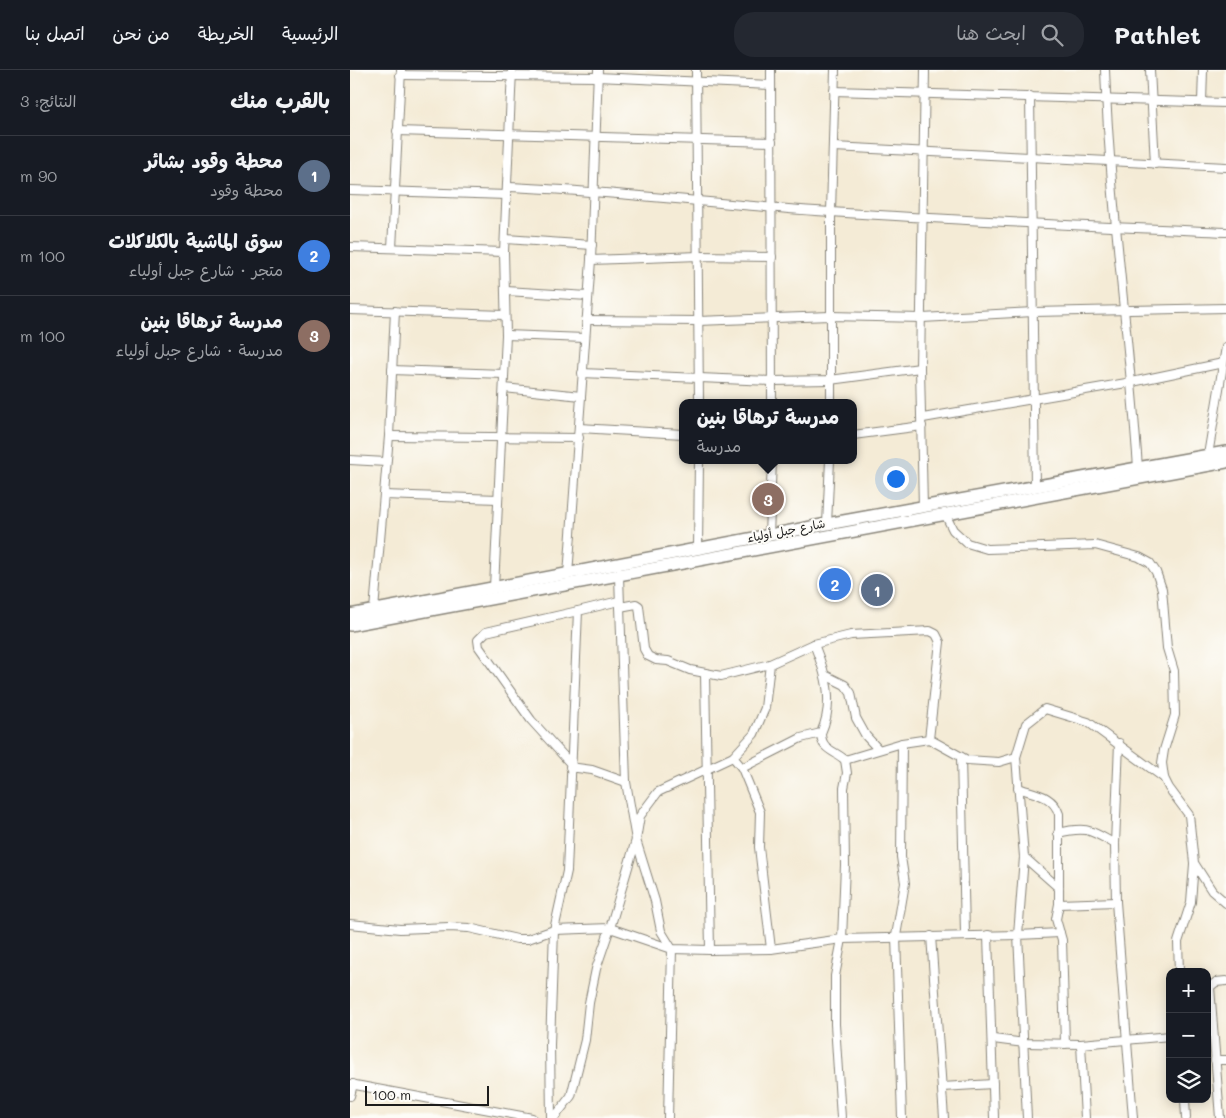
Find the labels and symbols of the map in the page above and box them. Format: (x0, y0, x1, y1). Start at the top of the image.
your location (883, 466, 909, 492)
pin: 3 (752, 480, 784, 518)
street label: شارع جبل أولياء (746, 515, 827, 547)
pin: 2 (819, 565, 851, 603)
pin: 1 (861, 571, 893, 609)
scale bar (365, 1083, 489, 1106)

